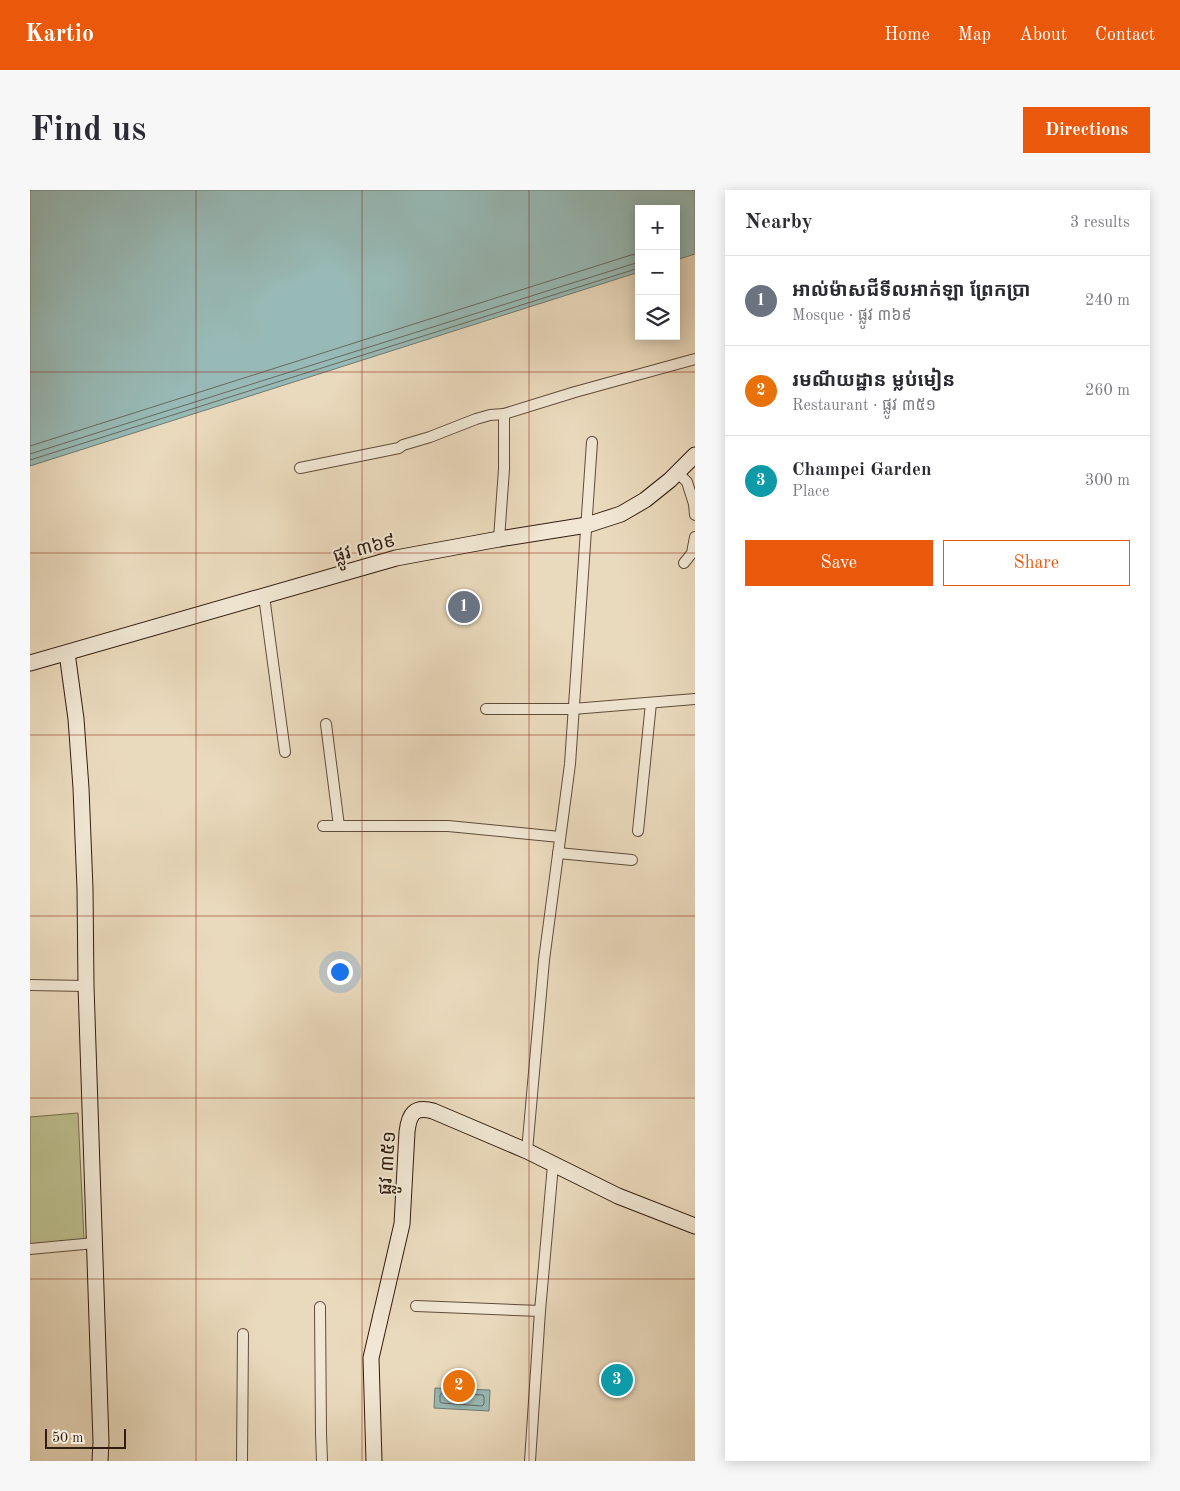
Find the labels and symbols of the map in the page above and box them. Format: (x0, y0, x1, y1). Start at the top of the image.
street label: ផ្លូវ ៣៦៩ (331, 532, 400, 572)
pin: 1 (448, 588, 480, 626)
your location (327, 959, 353, 985)
street label: ផ្លូវ ៣៥១ (377, 1131, 406, 1196)
pin: 3 (601, 1361, 633, 1399)
pin: 2 (443, 1367, 475, 1405)
scale bar (45, 1426, 126, 1449)

